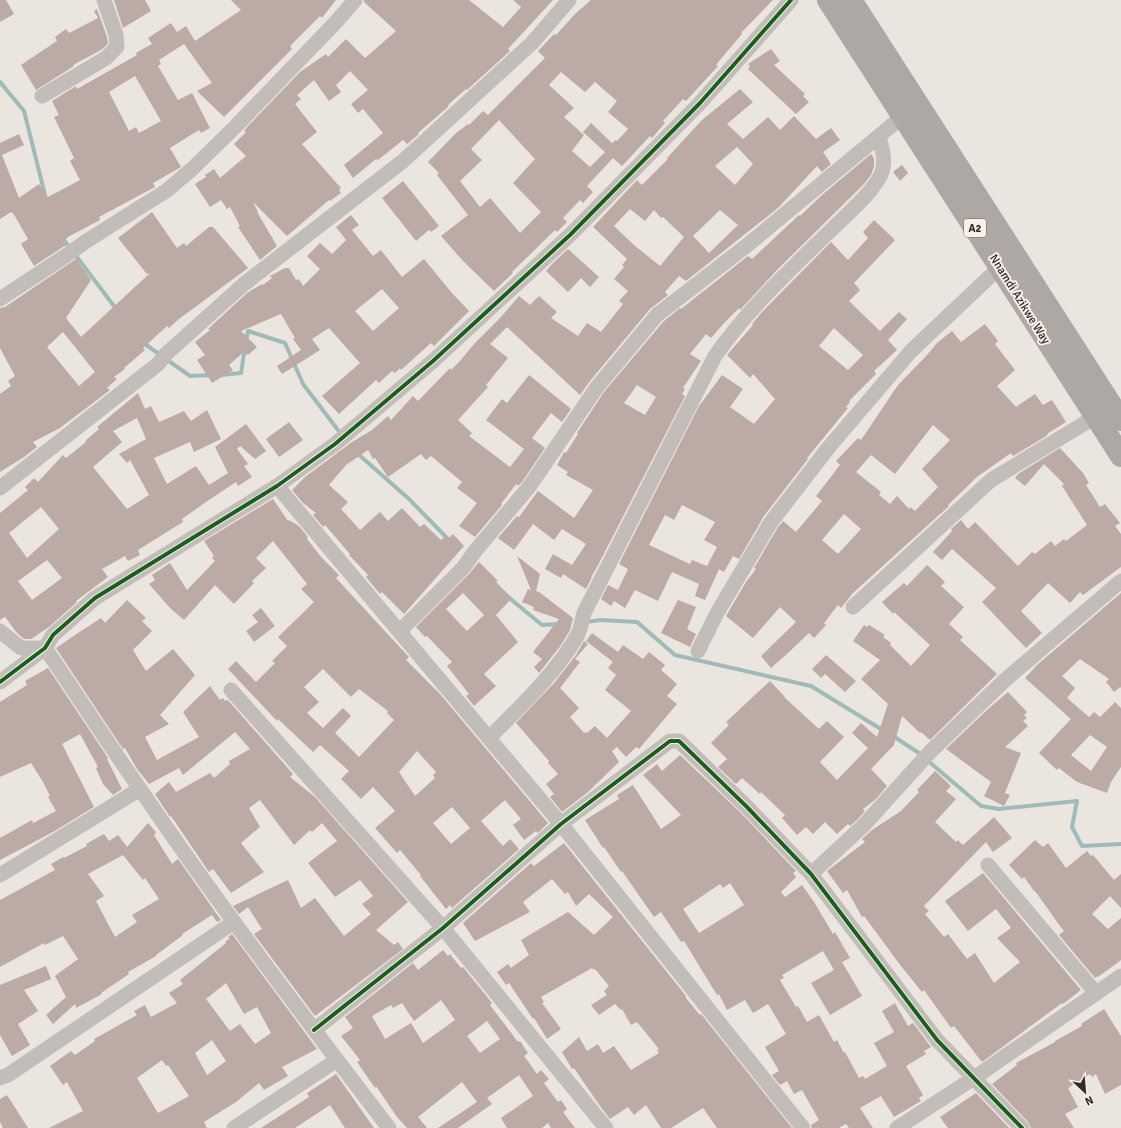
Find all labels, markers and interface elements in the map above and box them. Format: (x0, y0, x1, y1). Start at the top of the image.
road number: A2 (964, 219, 986, 237)
street label: Nnamdi Azikwe Way (986, 252, 1053, 347)
north arrow (1065, 1072, 1105, 1112)
text: N (1083, 1093, 1095, 1108)

